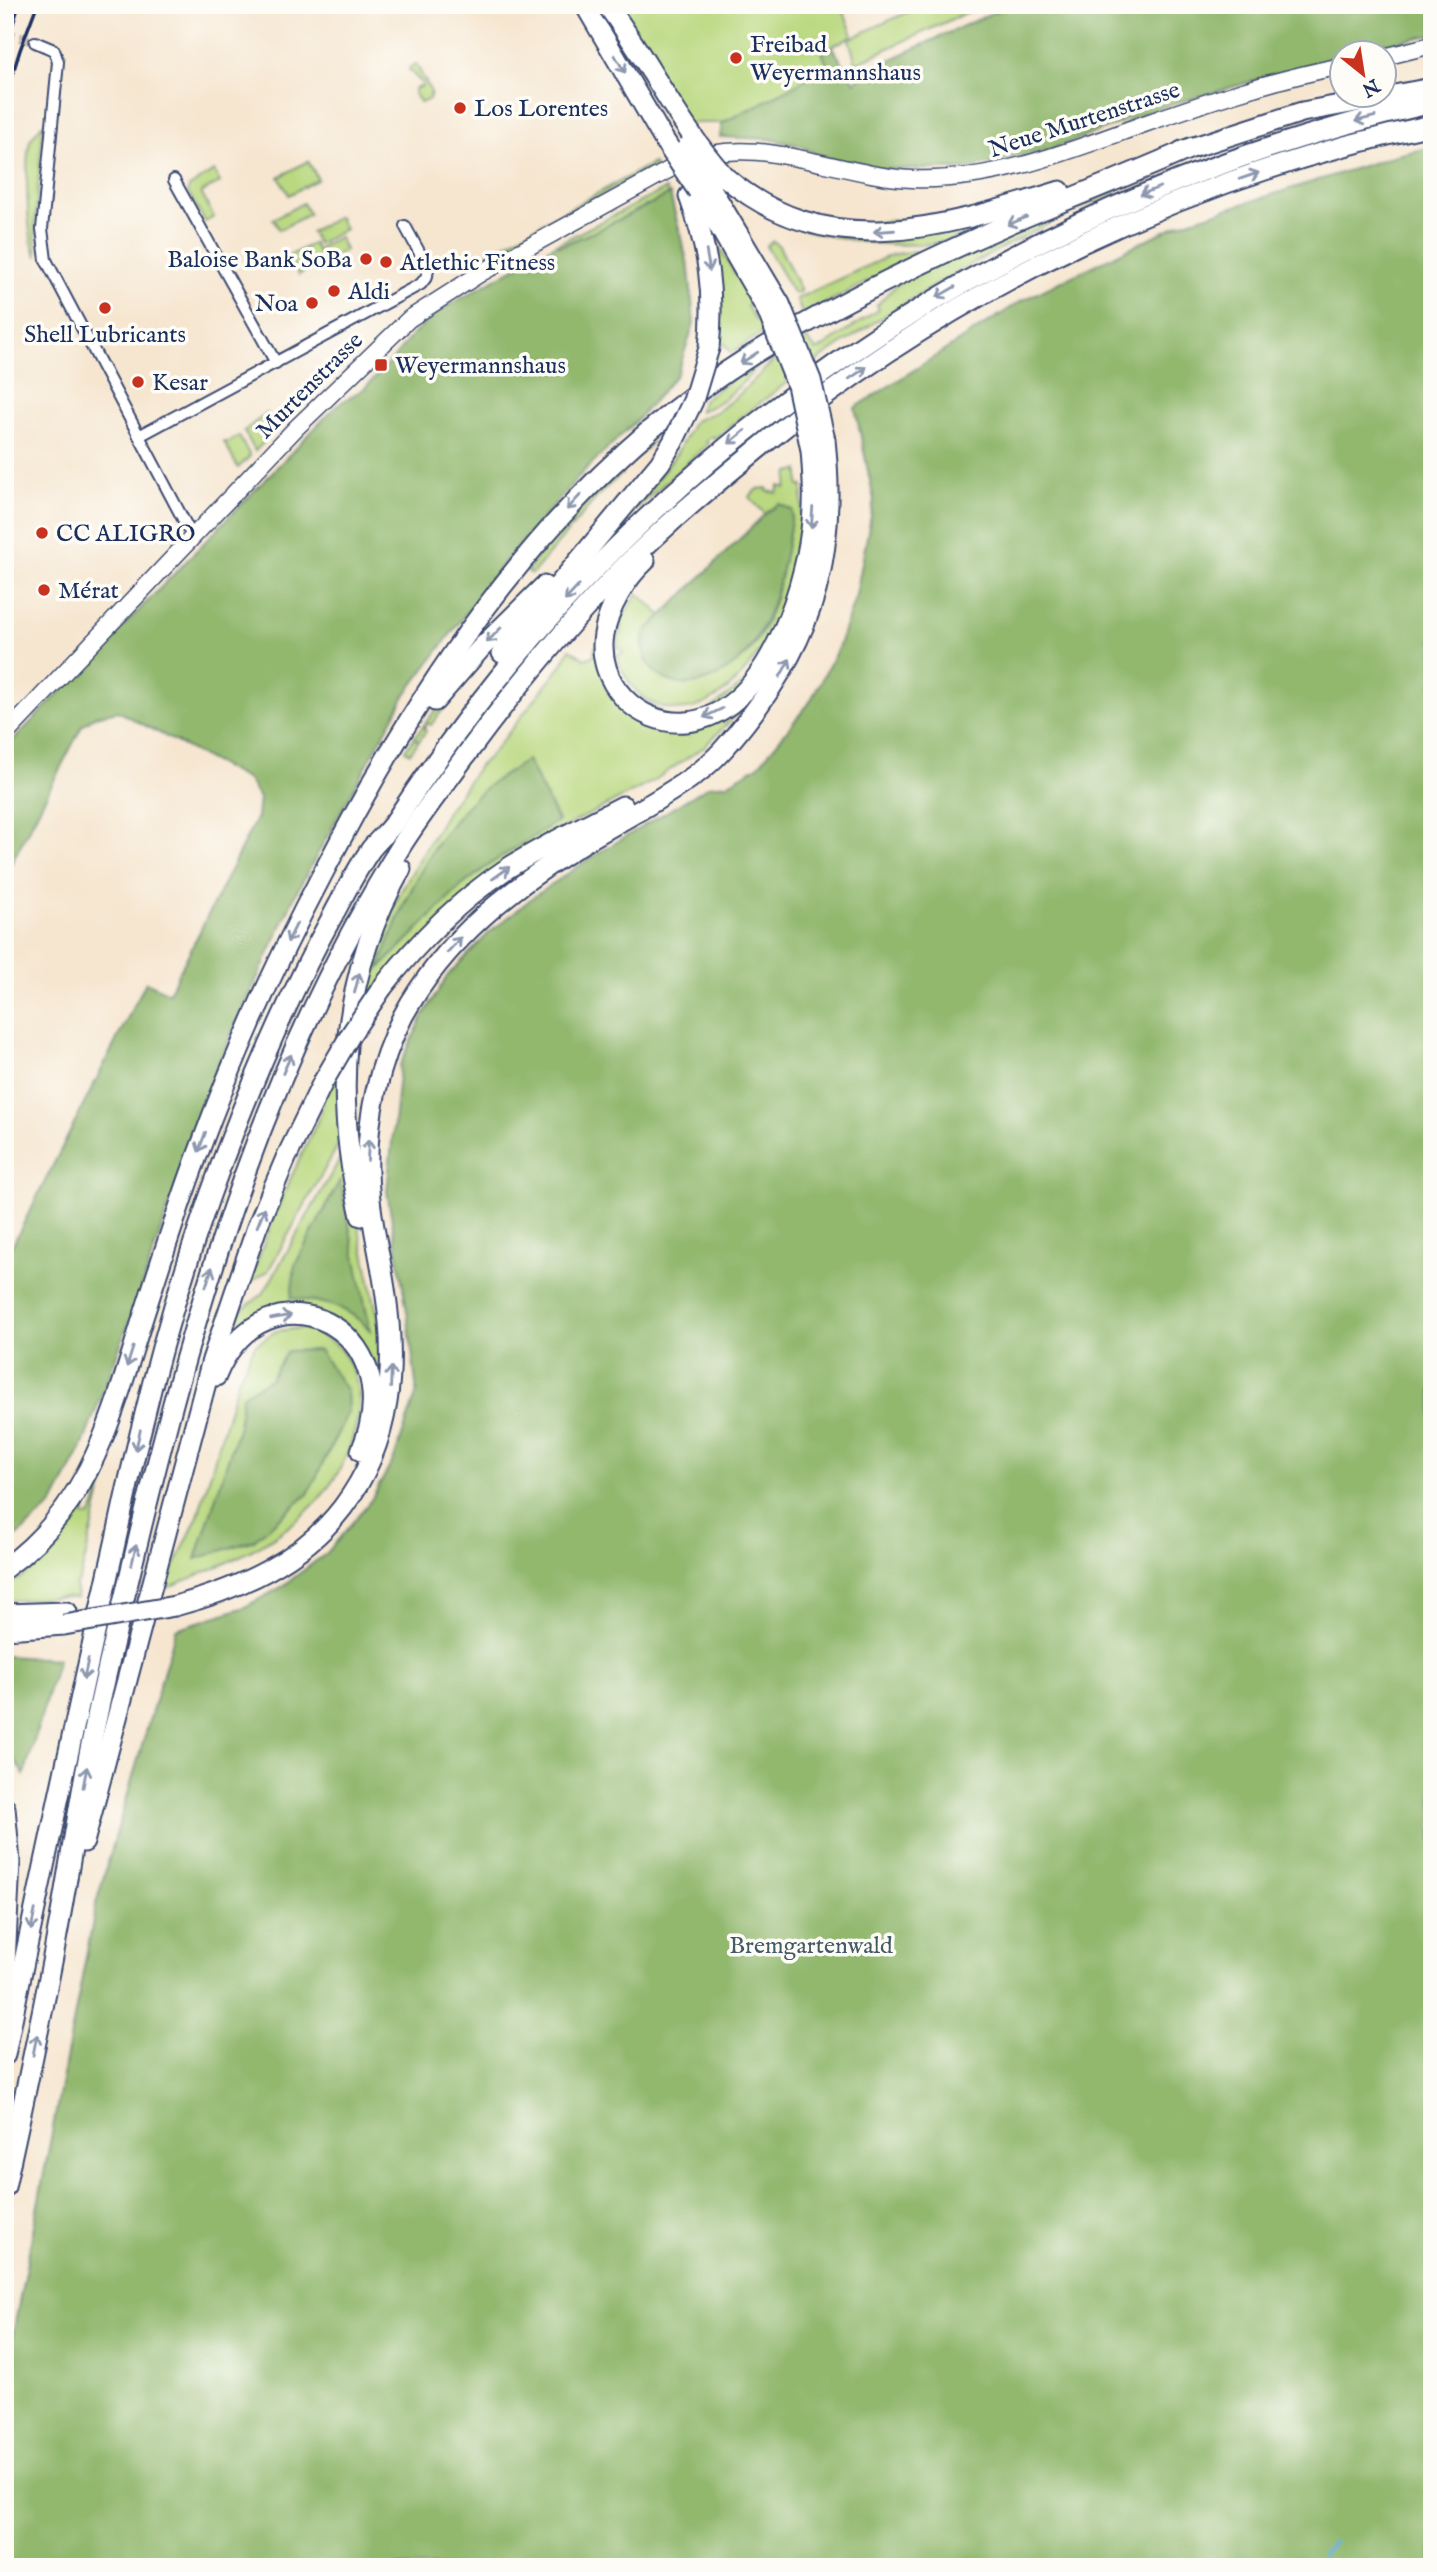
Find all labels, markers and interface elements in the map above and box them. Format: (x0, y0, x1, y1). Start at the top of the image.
place label: Freibad Weyermannshaus (750, 30, 921, 89)
north arrow (1328, 38, 1398, 108)
marker: Freibad Weyermannshaus (728, 50, 744, 66)
one-way arrow (614, 53, 627, 74)
text: N (1357, 72, 1384, 102)
street label: Neue Murtenstrasse (985, 75, 1184, 166)
place label: Los Lorentes (474, 94, 608, 125)
marker: Los Lorentes (452, 100, 468, 116)
one-way arrow (1355, 113, 1377, 126)
one-way arrow (1237, 169, 1259, 181)
one-way arrow (1139, 185, 1161, 198)
one-way arrow (1006, 215, 1028, 228)
one-way arrow (873, 224, 896, 237)
place label: Baloise Bank SoBa (167, 245, 353, 276)
place label: Atlethic Fitness (399, 248, 555, 279)
one-way arrow (702, 250, 715, 272)
marker: Baloise Bank SoBa (358, 251, 374, 267)
marker: Atlethic Fitness (378, 254, 394, 270)
place label: Aldi (347, 277, 390, 308)
marker: Aldi (326, 283, 342, 299)
one-way arrow (936, 286, 957, 299)
place label: Noa (255, 289, 299, 320)
marker: Noa (304, 295, 320, 311)
marker: Shell Lubricants (97, 300, 113, 316)
place label: Shell Lubricants (24, 320, 186, 351)
street label: Murtenstrasse (250, 326, 370, 446)
one-way arrow (740, 350, 759, 365)
place label: Weyermannshaus (395, 351, 566, 382)
marker: Weyermannshaus (373, 357, 389, 373)
one-way arrow (848, 366, 867, 380)
place label: Kesar (152, 368, 208, 399)
marker: Kesar (130, 374, 146, 390)
one-way arrow (729, 429, 747, 445)
one-way arrow (566, 493, 582, 511)
one-way arrow (805, 506, 818, 529)
place label: CC ALIGRO (56, 519, 195, 550)
marker: CC ALIGRO (34, 525, 50, 541)
place label: Mérat (58, 576, 119, 607)
marker: Mérat (36, 582, 52, 598)
one-way arrow (563, 584, 580, 601)
one-way arrow (485, 626, 502, 643)
one-way arrow (778, 658, 792, 678)
one-way arrow (703, 707, 724, 720)
one-way arrow (491, 866, 510, 880)
one-way arrow (285, 922, 299, 943)
one-way arrow (446, 936, 462, 954)
one-way arrow (351, 972, 364, 995)
one-way arrow (281, 1053, 294, 1075)
one-way arrow (195, 1130, 207, 1152)
one-way arrow (362, 1139, 375, 1162)
one-way arrow (255, 1206, 268, 1228)
one-way arrow (203, 1266, 216, 1288)
one-way arrow (269, 1310, 292, 1323)
one-way arrow (123, 1346, 136, 1368)
one-way arrow (384, 1366, 398, 1389)
one-way arrow (131, 1428, 144, 1451)
one-way arrow (128, 1544, 142, 1567)
one-way arrow (79, 1657, 93, 1680)
one-way arrow (78, 1766, 92, 1789)
one-way arrow (25, 1908, 39, 1931)
park label: Bremgartenwald (729, 1931, 893, 1962)
one-way arrow (29, 2034, 43, 2057)

